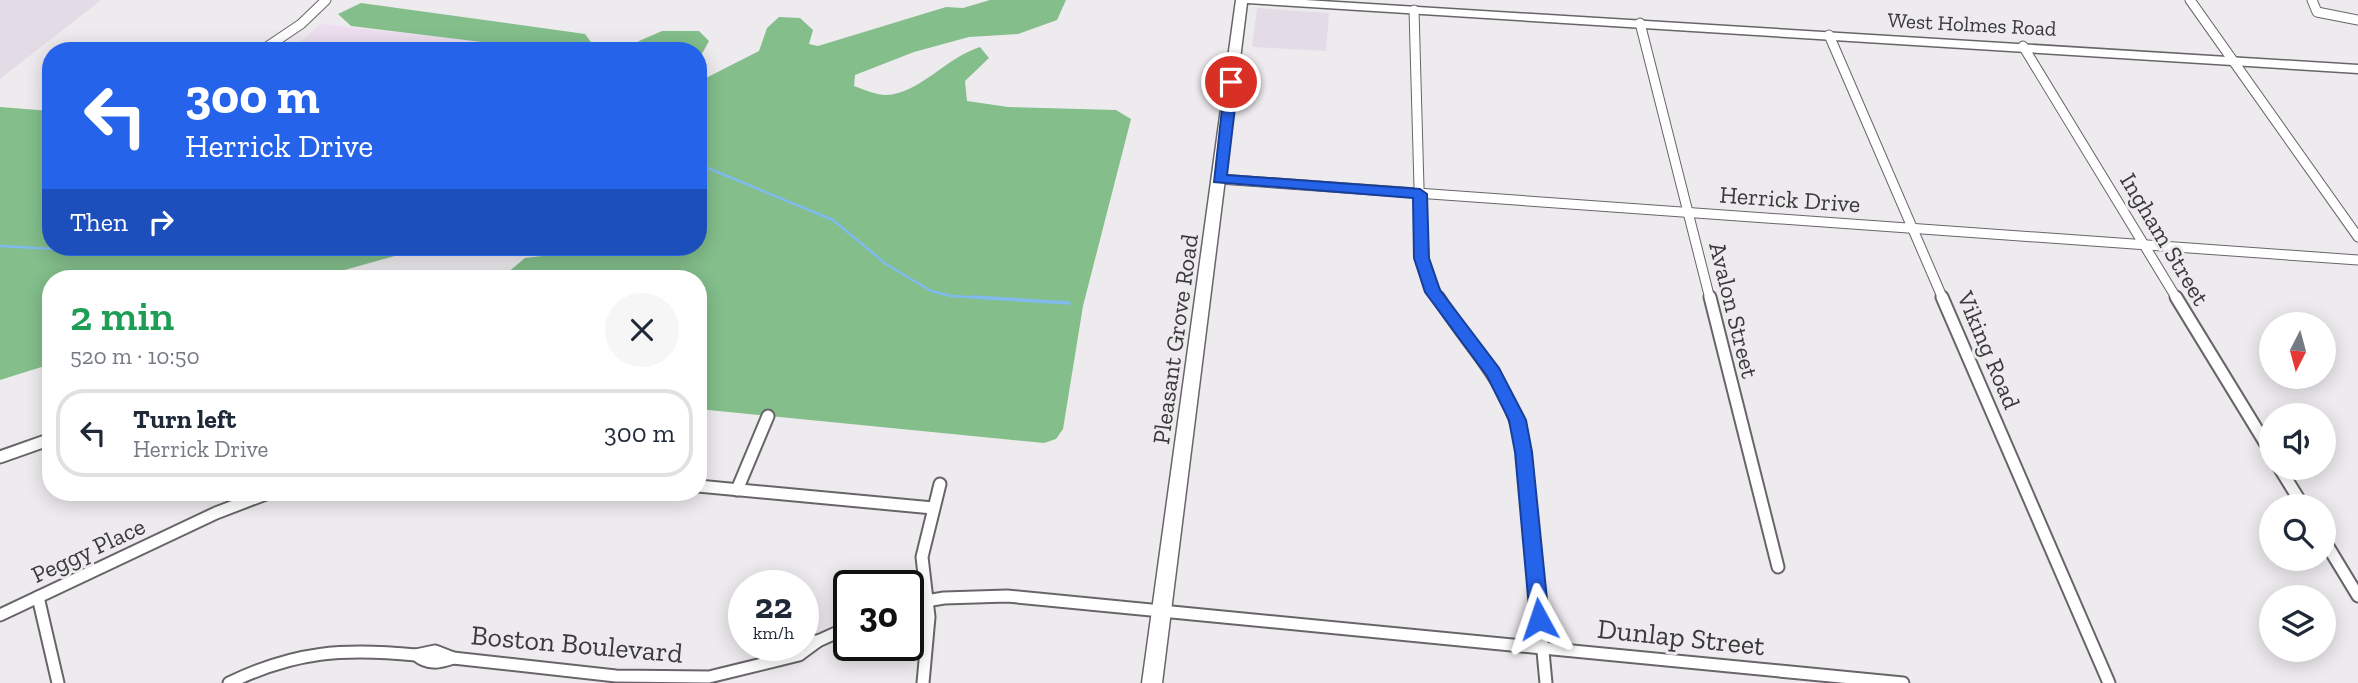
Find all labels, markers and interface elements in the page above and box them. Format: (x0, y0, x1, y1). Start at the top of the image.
street label: West Holmes Road (1887, 7, 2058, 41)
pin (1201, 52, 1261, 112)
icon: arrive (1212, 63, 1250, 101)
text: 300 m (185, 67, 320, 126)
icon: left (70, 70, 161, 161)
text: Herrick Drive (185, 127, 373, 165)
street label: Ingham Street (2114, 168, 2216, 310)
street label: Herrick Drive (1719, 180, 1861, 218)
icon: right (142, 203, 180, 241)
text: Then (70, 206, 128, 238)
street label: Pleasant Grove Road (1146, 232, 1204, 446)
street label: Avalon Street (1703, 239, 1765, 381)
street label: Viking Road (1951, 286, 2027, 413)
text: 2 min (70, 290, 174, 341)
button: close (605, 293, 679, 367)
north arrow (2259, 312, 2336, 388)
map controls (2259, 312, 2336, 662)
text: 520 m · 10:50 (70, 342, 200, 370)
text: Turn left (133, 403, 236, 435)
button: sound (2259, 403, 2336, 480)
icon: left (74, 414, 112, 452)
text: 300 m (604, 417, 675, 449)
text: Herrick Drive (133, 435, 268, 463)
button: search (2259, 494, 2336, 571)
street label: Peggy Place (27, 511, 149, 589)
speed limit sign: 30 (833, 570, 924, 661)
position arrow (1502, 582, 1576, 656)
text: 22 (755, 585, 792, 627)
button: layers (2259, 585, 2336, 662)
street label: Dunlap Street (1596, 612, 1767, 662)
street label: Boston Boulevard (470, 618, 684, 670)
text: km/h (753, 622, 794, 644)

